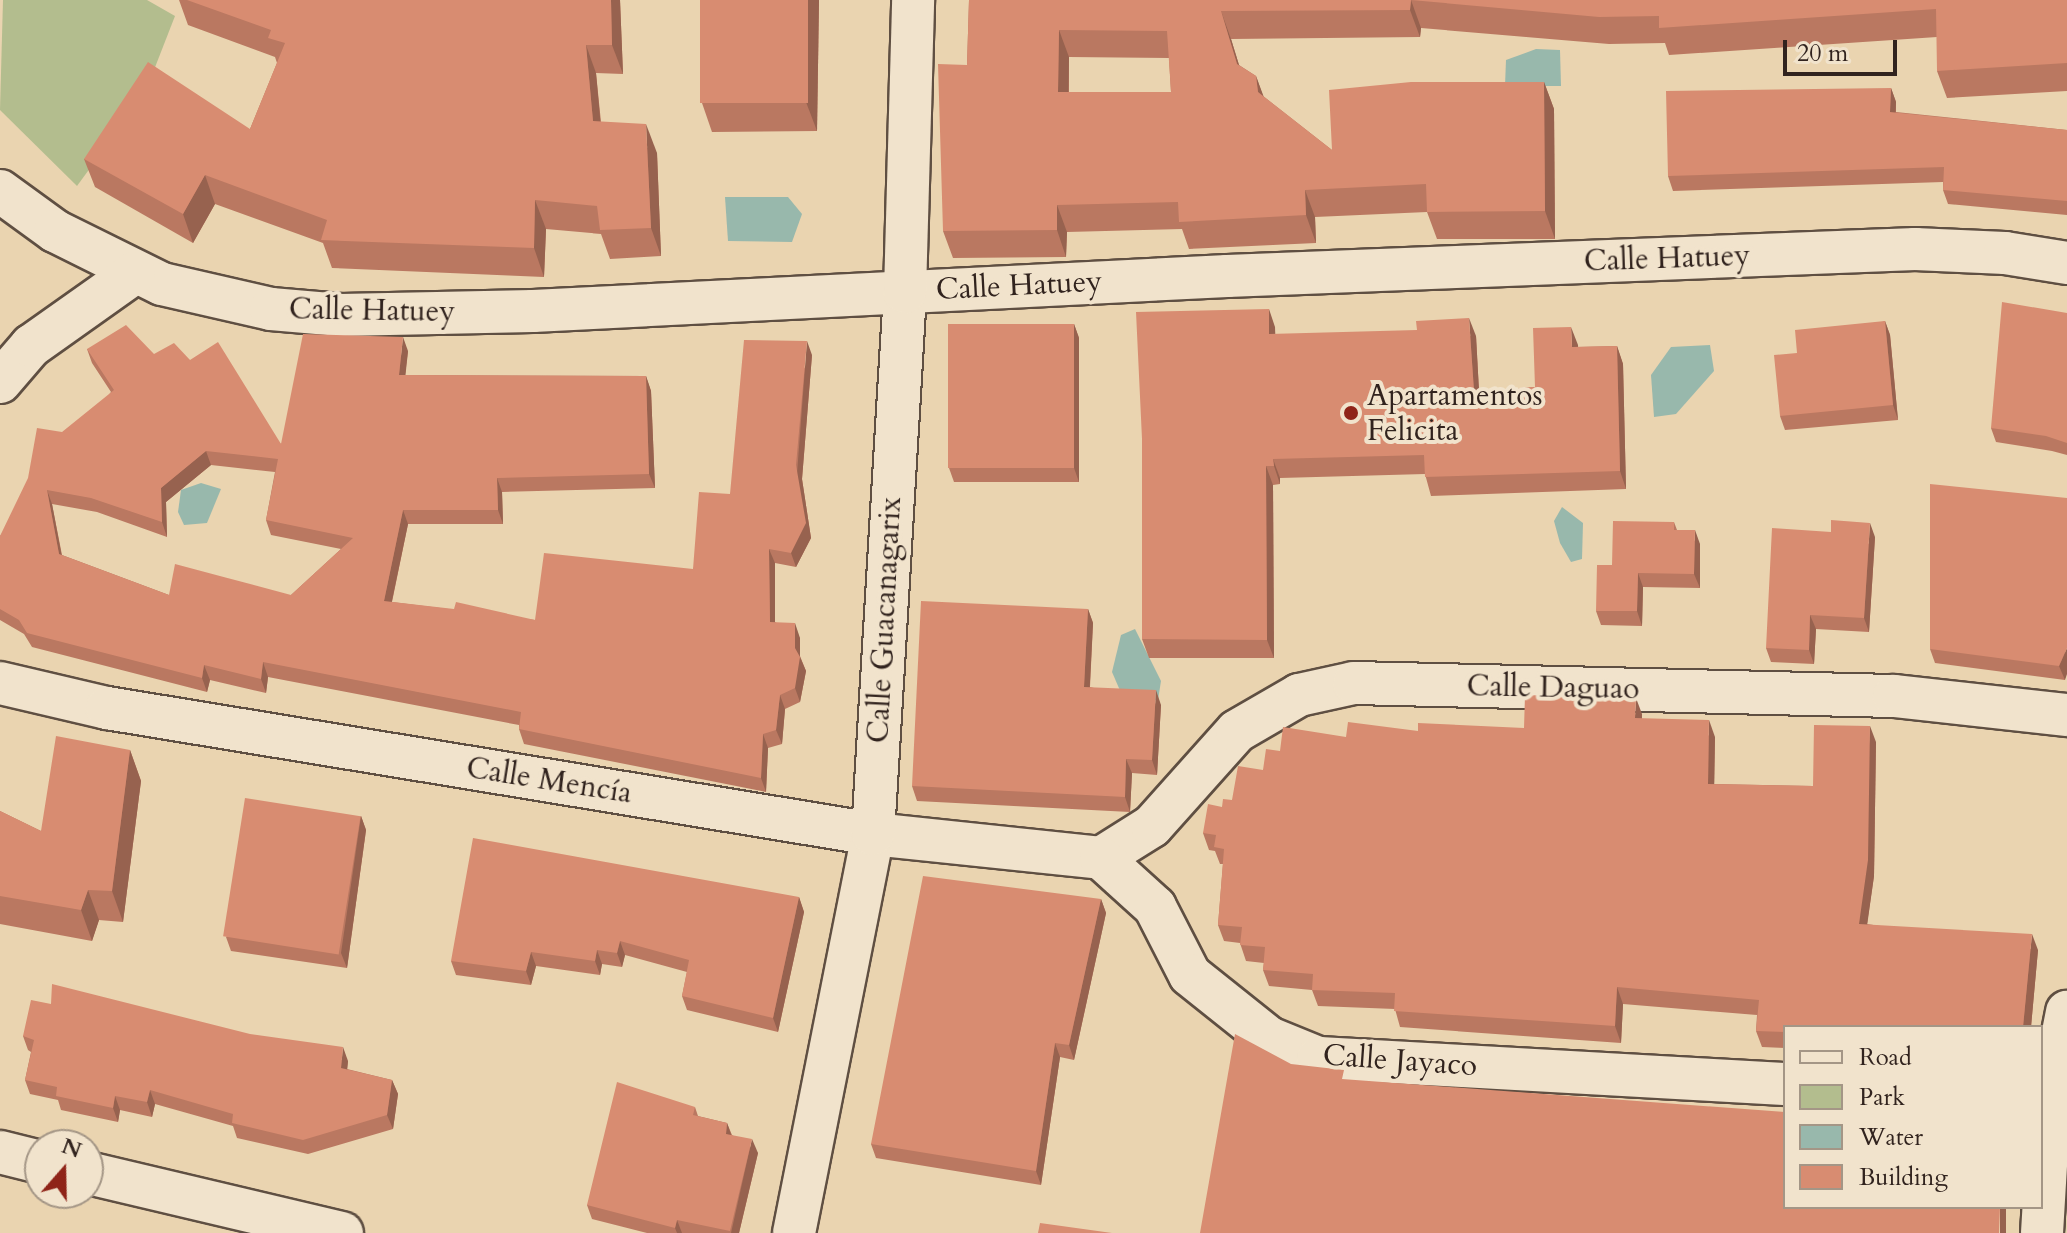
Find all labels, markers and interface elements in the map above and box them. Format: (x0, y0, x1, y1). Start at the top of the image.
scale bar (1787, 24, 1901, 74)
text: 20 m (1797, 37, 1848, 70)
street label: Calle Hatuey (1583, 238, 1751, 280)
street label: Calle Hatuey (935, 264, 1103, 308)
street label: Calle Hatuey (289, 292, 455, 330)
place label: Apartamentos Felicita (1367, 378, 1542, 448)
marker: Apartamentos Felicita (1342, 404, 1360, 422)
street label: Calle Guacanagarix (861, 496, 909, 744)
street label: Calle Daguao (1466, 668, 1640, 708)
street label: Calle Mencía (464, 750, 634, 812)
legend (1783, 1025, 2043, 1209)
street label: Calle Jayaco (1322, 1038, 1478, 1084)
text: Road (1859, 1041, 1912, 1074)
text: Park (1859, 1081, 1905, 1114)
text: Water (1859, 1121, 1923, 1154)
north arrow (24, 1129, 104, 1209)
text: N (57, 1131, 86, 1166)
text: Building (1859, 1161, 1948, 1194)

